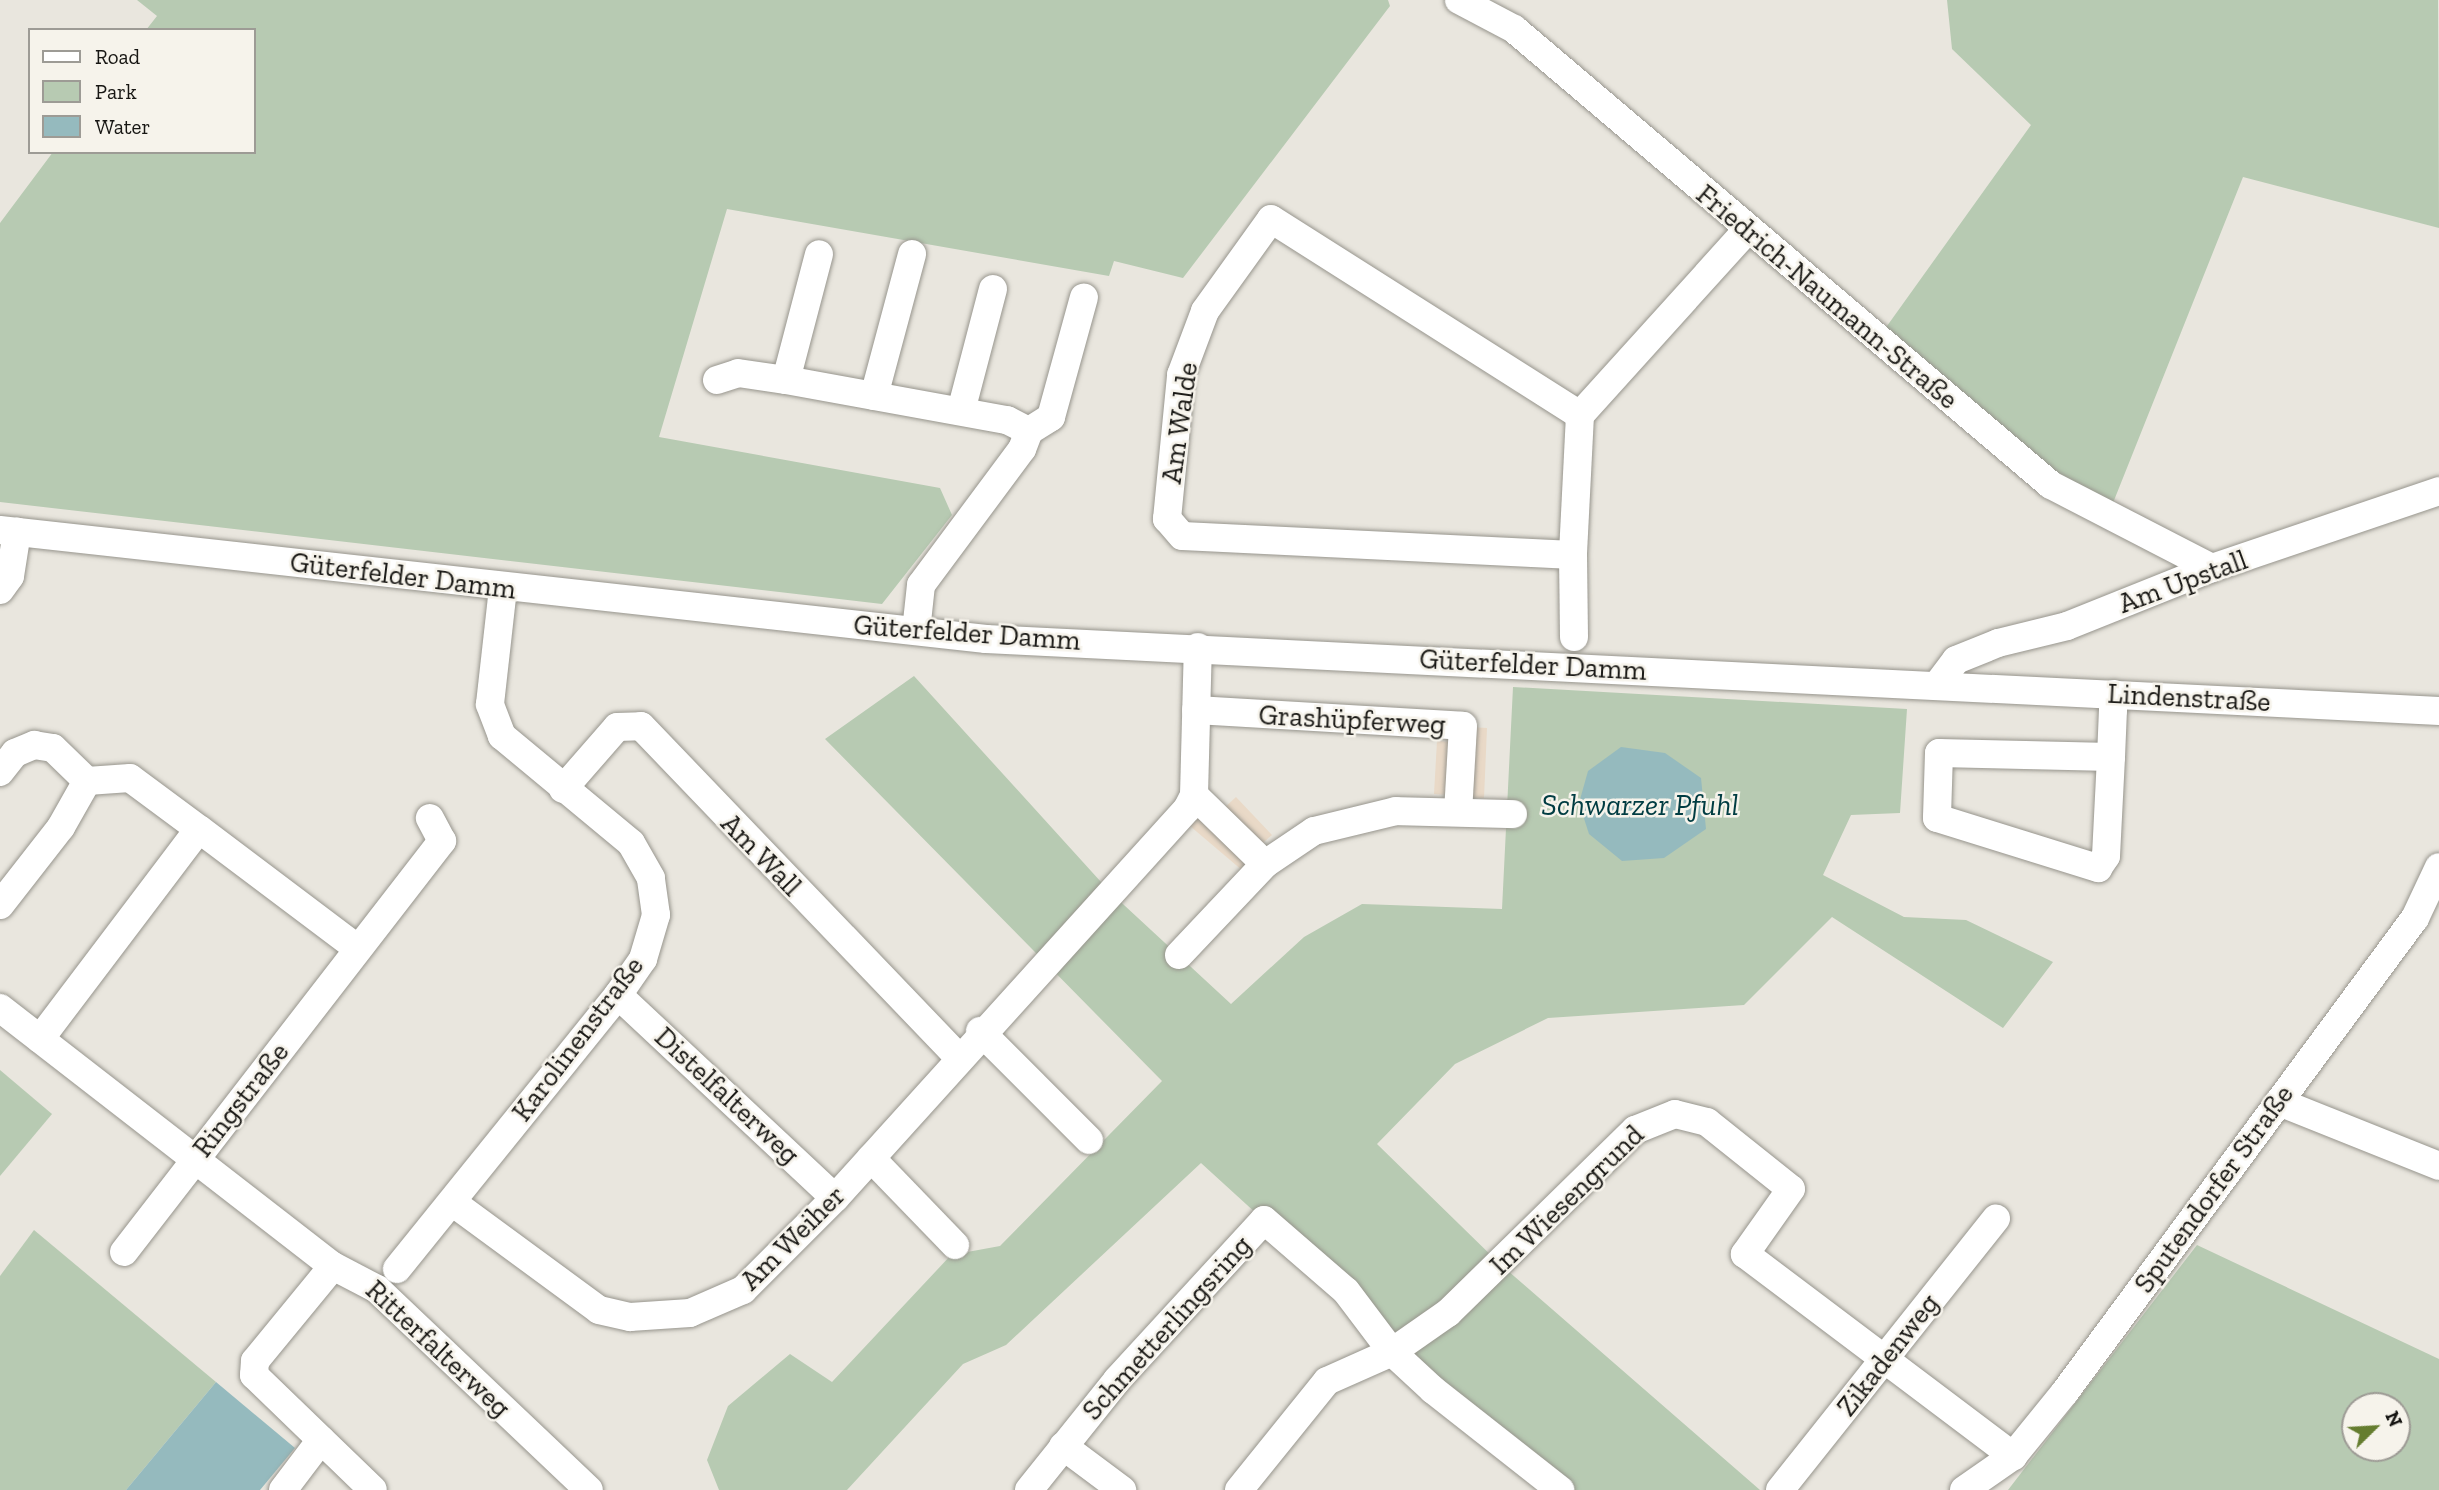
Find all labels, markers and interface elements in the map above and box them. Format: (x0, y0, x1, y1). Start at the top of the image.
legend (28, 28, 256, 154)
text: Road (95, 44, 140, 69)
text: Park (95, 79, 137, 104)
text: Water (95, 114, 150, 139)
street label: Friedrich-Naumann-Straße (1689, 178, 1965, 416)
street label: Am Walde (1155, 360, 1205, 486)
street label: Am Upstall (2114, 543, 2252, 621)
street label: Güterfelder Damm (288, 545, 518, 607)
street label: Güterfelder Damm (852, 608, 1082, 658)
street label: Güterfelder Damm (1418, 642, 1648, 688)
street label: Lindenstraße (2107, 677, 2271, 719)
street label: Grashüpferweg (1258, 698, 1446, 742)
water label: Schwarzer Pfuhl (1541, 787, 1739, 823)
street label: Am Wall (713, 807, 809, 903)
street label: Karolinenstraße (505, 950, 651, 1128)
street label: Distelfalterweg (648, 1020, 806, 1172)
street label: Ringstraße (186, 1036, 296, 1164)
street label: Sputendorfer Straße (2127, 1078, 2301, 1300)
street label: Im Wiesengrund (1483, 1118, 1651, 1282)
street label: Am Weiher (733, 1178, 853, 1298)
street label: Schmetterlingsring (1075, 1229, 1259, 1427)
street label: Ritterfalterweg (359, 1273, 517, 1425)
street label: Zikadenweg (1830, 1287, 1946, 1423)
north arrow (2341, 1392, 2411, 1462)
text: N (2380, 1408, 2407, 1430)

